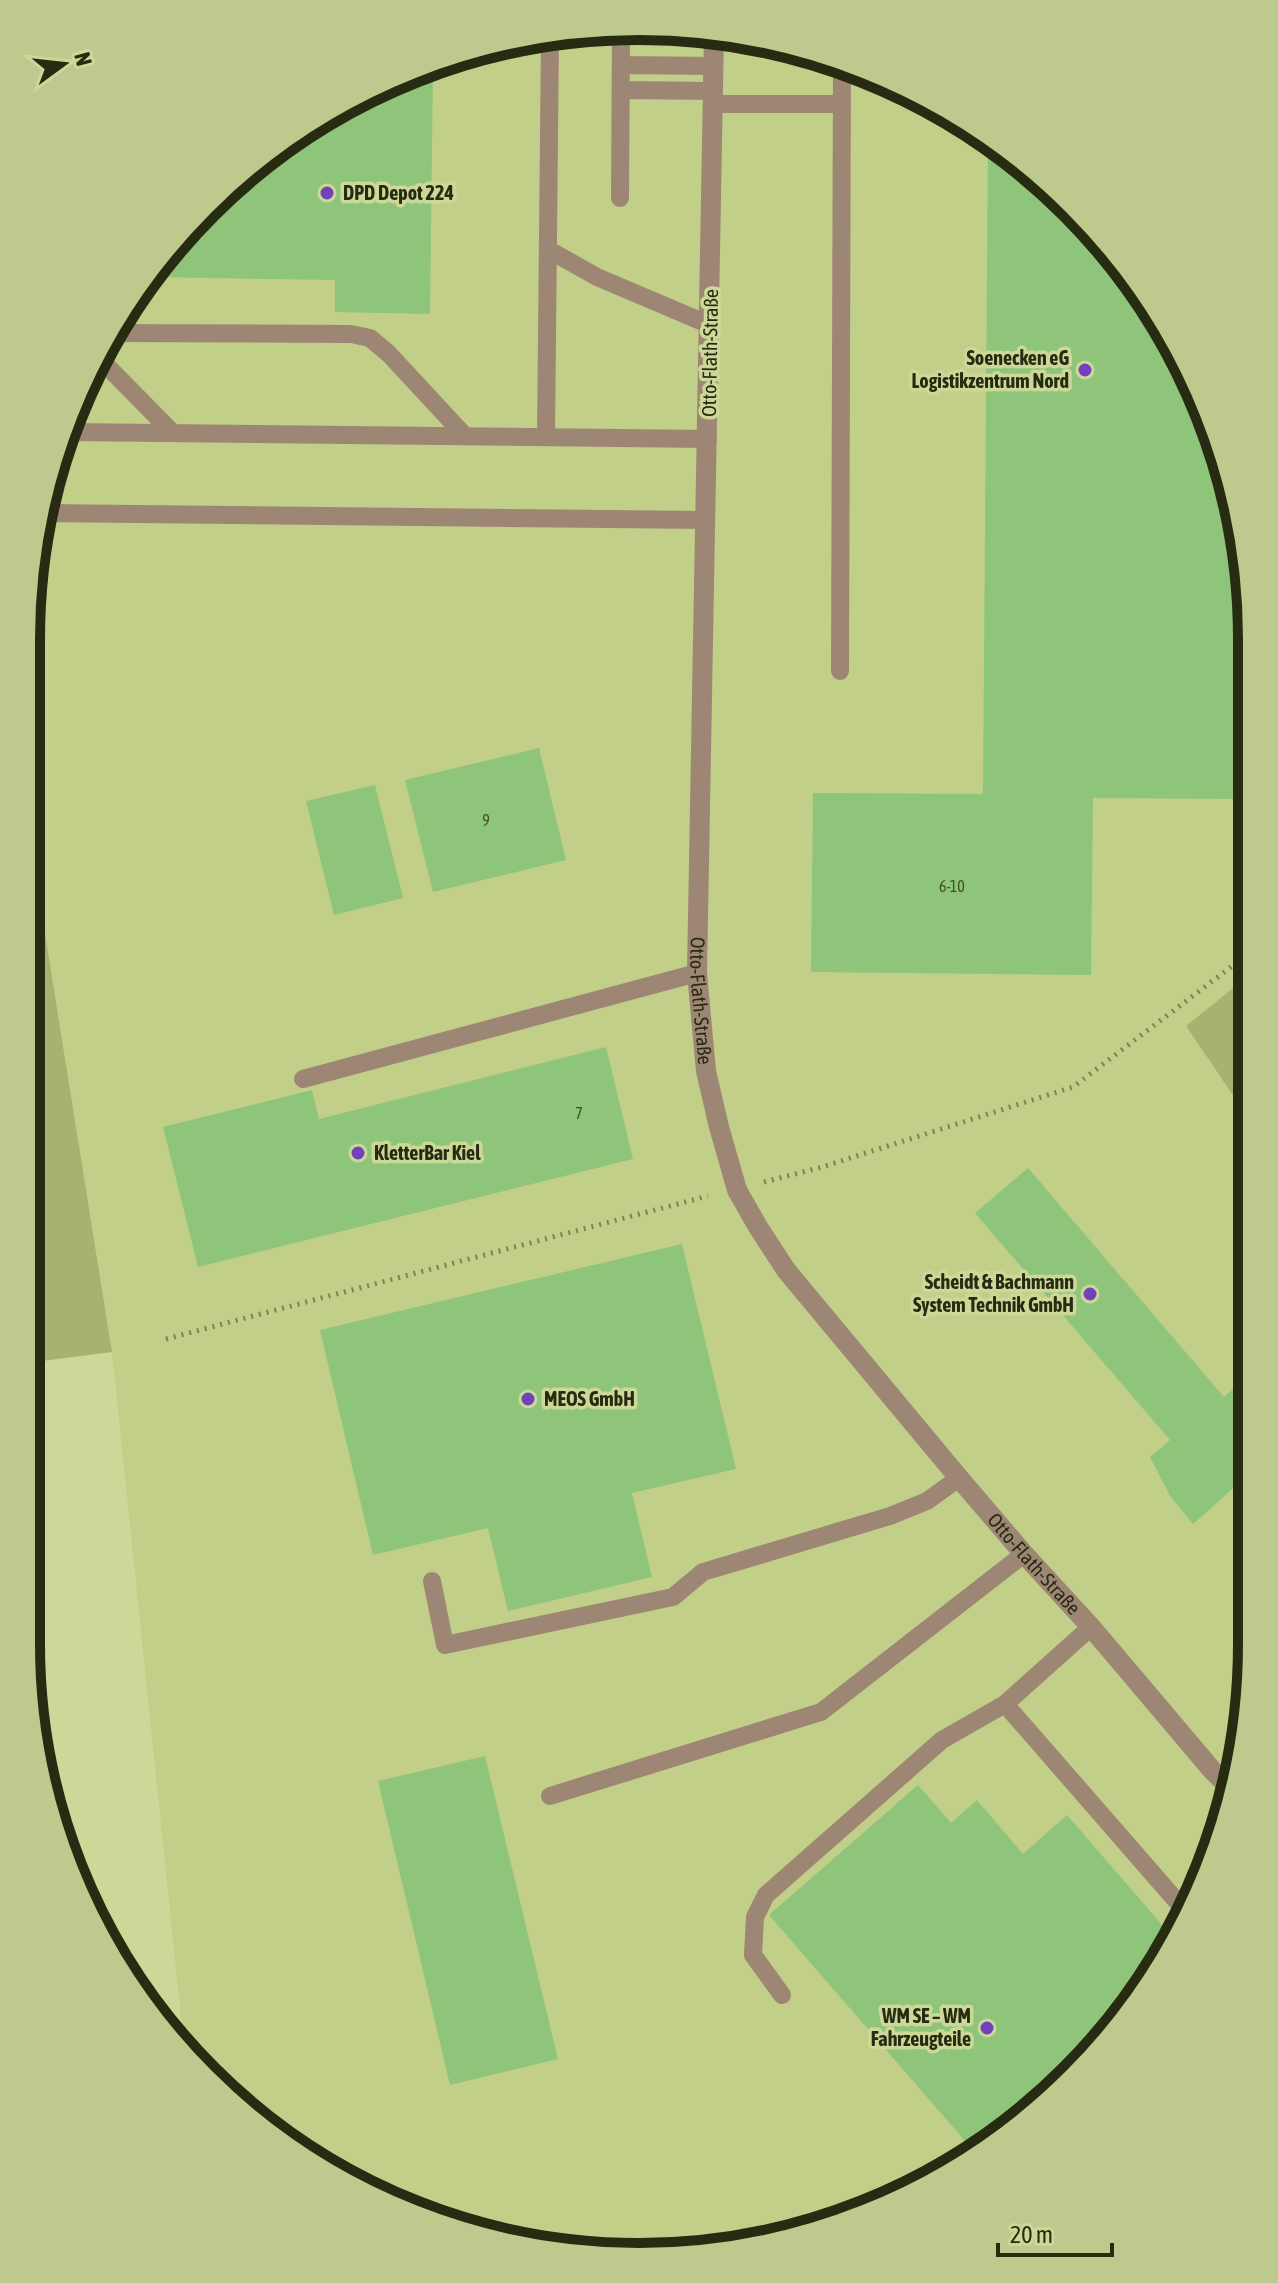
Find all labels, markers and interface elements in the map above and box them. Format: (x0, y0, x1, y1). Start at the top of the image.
north arrow (24, 24, 104, 104)
text: N (69, 49, 98, 68)
place label: DPD Depot 224 (343, 181, 454, 204)
marker: DPD Depot 224 (318, 184, 336, 202)
street label: Otto-Flath-Straße (697, 289, 722, 417)
place label: Soenecken eG Logistikzentrum Nord (912, 346, 1069, 392)
marker: Soenecken eG Logistikzentrum Nord (1076, 361, 1094, 379)
house number: 9 (482, 811, 490, 829)
house number: 6-10 (939, 877, 965, 895)
street label: Otto-Flath-Straße (686, 937, 717, 1065)
house number: 7 (575, 1104, 583, 1122)
place label: KletterBar Kiel (374, 1141, 481, 1164)
marker: KletterBar Kiel (349, 1144, 367, 1162)
place label: Scheidt & Bachmann System Technik GmbH (913, 1270, 1074, 1316)
marker: Scheidt & Bachmann System Technik GmbH (1081, 1285, 1099, 1303)
place label: MEOS GmbH (544, 1387, 635, 1410)
marker: MEOS GmbH (519, 1390, 537, 1408)
street label: Otto-Flath-Straße (983, 1508, 1086, 1619)
place label: WM SE – WM Fahrzeugteile (871, 2004, 971, 2050)
marker: WM SE – WM Fahrzeugteile (978, 2019, 996, 2037)
scale bar (998, 2207, 1112, 2257)
text: 20 m (1010, 2221, 1053, 2248)

